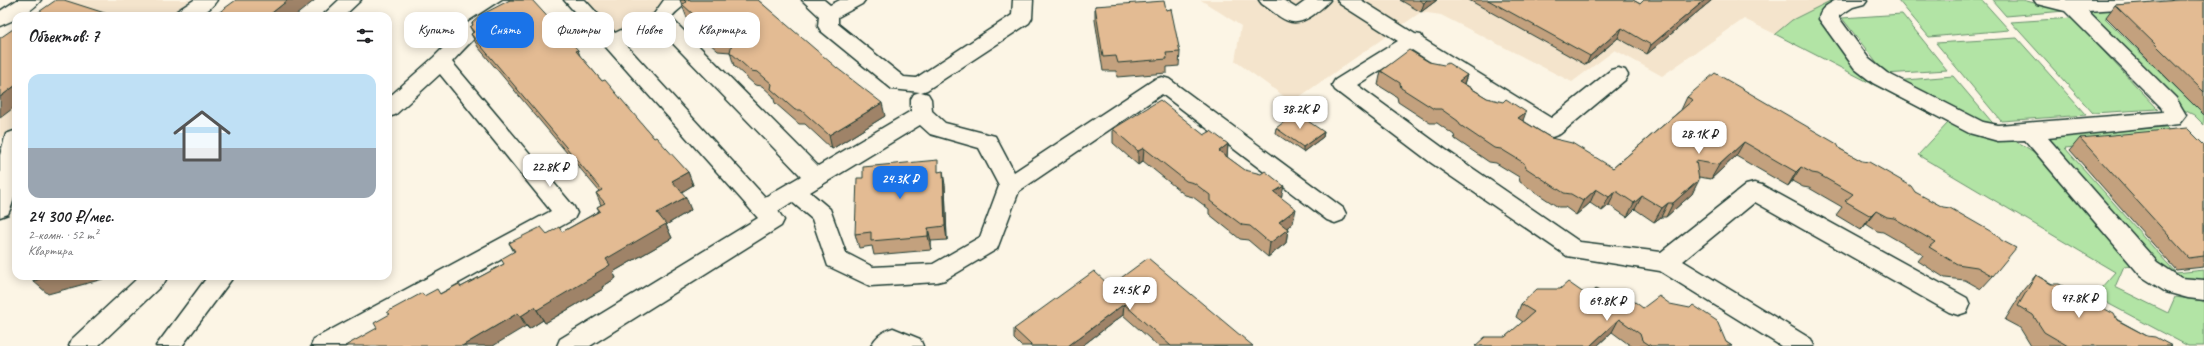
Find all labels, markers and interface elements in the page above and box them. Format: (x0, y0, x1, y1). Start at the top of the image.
chip: Купить (404, 12, 468, 48)
chip: Снять (476, 12, 534, 48)
chip: Фильтры (542, 12, 614, 48)
chip: Новое (622, 12, 676, 48)
chip: Квартира (684, 12, 760, 48)
icon: filters (354, 25, 376, 47)
text: Объектов: 7 (28, 26, 99, 47)
pin: 38.2K ₽ (1263, 96, 1337, 130)
icon: home (166, 100, 238, 172)
text: 38.2K ₽ (1282, 101, 1318, 117)
pin: 28.1K ₽ (1662, 121, 1736, 155)
text: 28.1K ₽ (1681, 126, 1717, 142)
pin: 22.8K ₽ (513, 154, 587, 188)
text: 22.8K ₽ (532, 159, 568, 175)
pin: 24.3K ₽ (863, 166, 937, 200)
text: 24.3K ₽ (882, 171, 918, 187)
text: 24 300 ₽/мес. (28, 206, 114, 227)
text: 2-комн. · 52 m² (28, 227, 98, 243)
text: Квартира (28, 243, 72, 259)
pin: 24.5K ₽ (1093, 277, 1167, 311)
text: 24.5K ₽ (1112, 282, 1148, 298)
pin: 47.8K ₽ (2042, 285, 2116, 319)
pin: 69.8K ₽ (1570, 288, 1644, 322)
text: 47.8K ₽ (2061, 290, 2097, 306)
text: 69.8K ₽ (1589, 293, 1625, 309)

